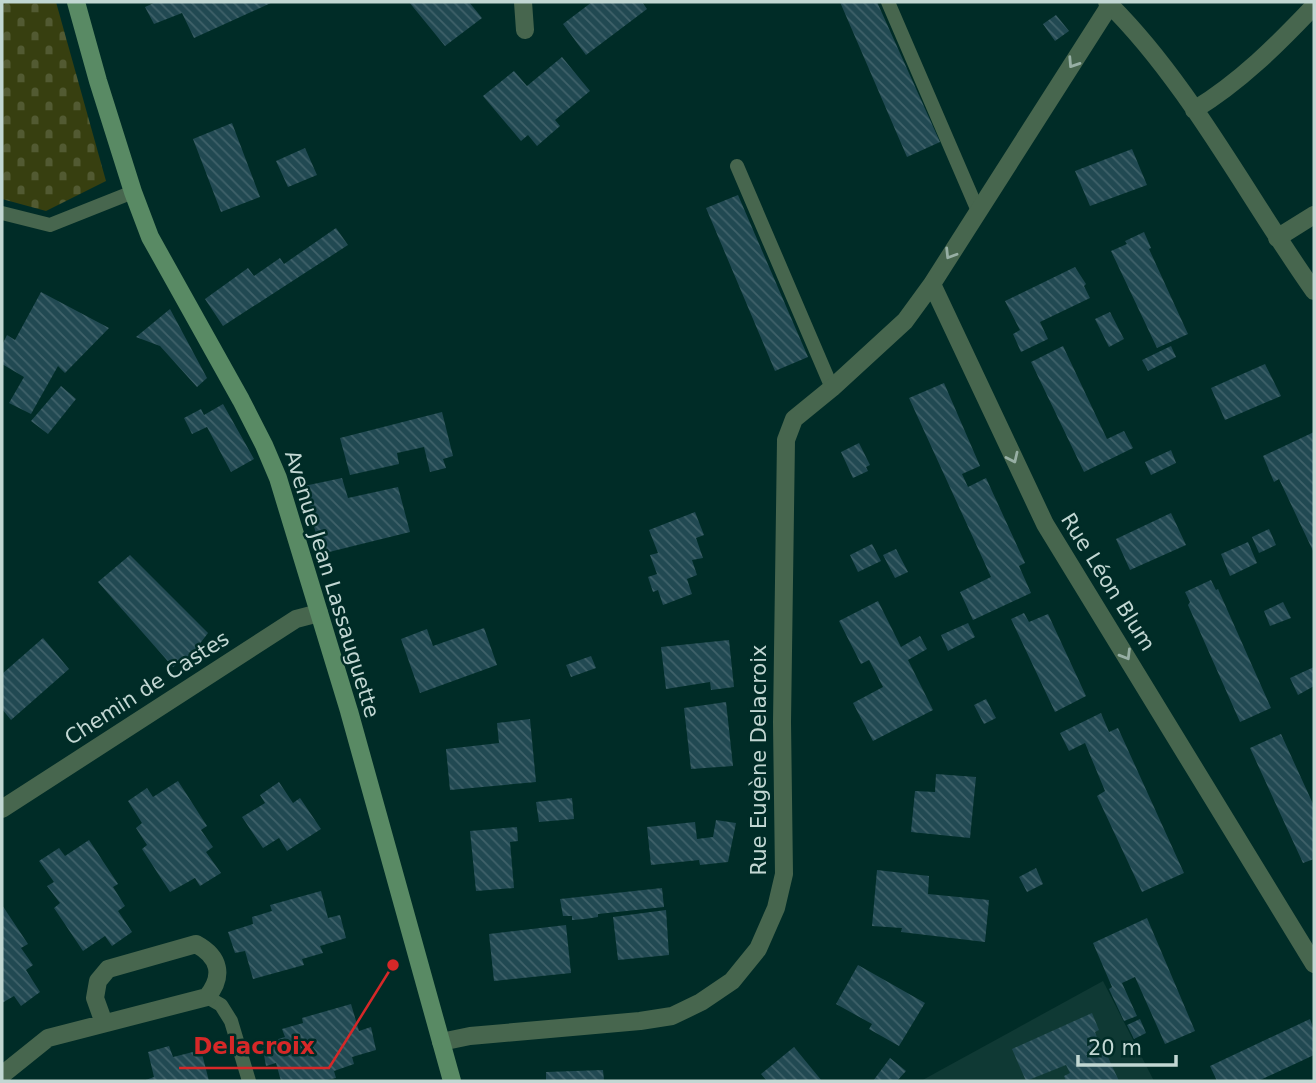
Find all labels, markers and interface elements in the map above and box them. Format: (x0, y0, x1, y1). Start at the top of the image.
one-way arrow (1069, 55, 1082, 68)
one-way arrow (946, 246, 959, 259)
street label: Avenue Jean Lassauguette (280, 447, 384, 721)
one-way arrow (1005, 451, 1019, 463)
street label: Rue Léon Blum (1056, 509, 1160, 655)
street label: Chemin de Castes (61, 626, 233, 750)
street label: Rue Eugène Delacroix (747, 645, 771, 875)
one-way arrow (1118, 647, 1131, 660)
callout: Delacroix (179, 1024, 329, 1068)
scale bar (1078, 1024, 1176, 1068)
text: Delacroix (193, 1033, 315, 1059)
text: 20 m (1088, 1036, 1142, 1060)

